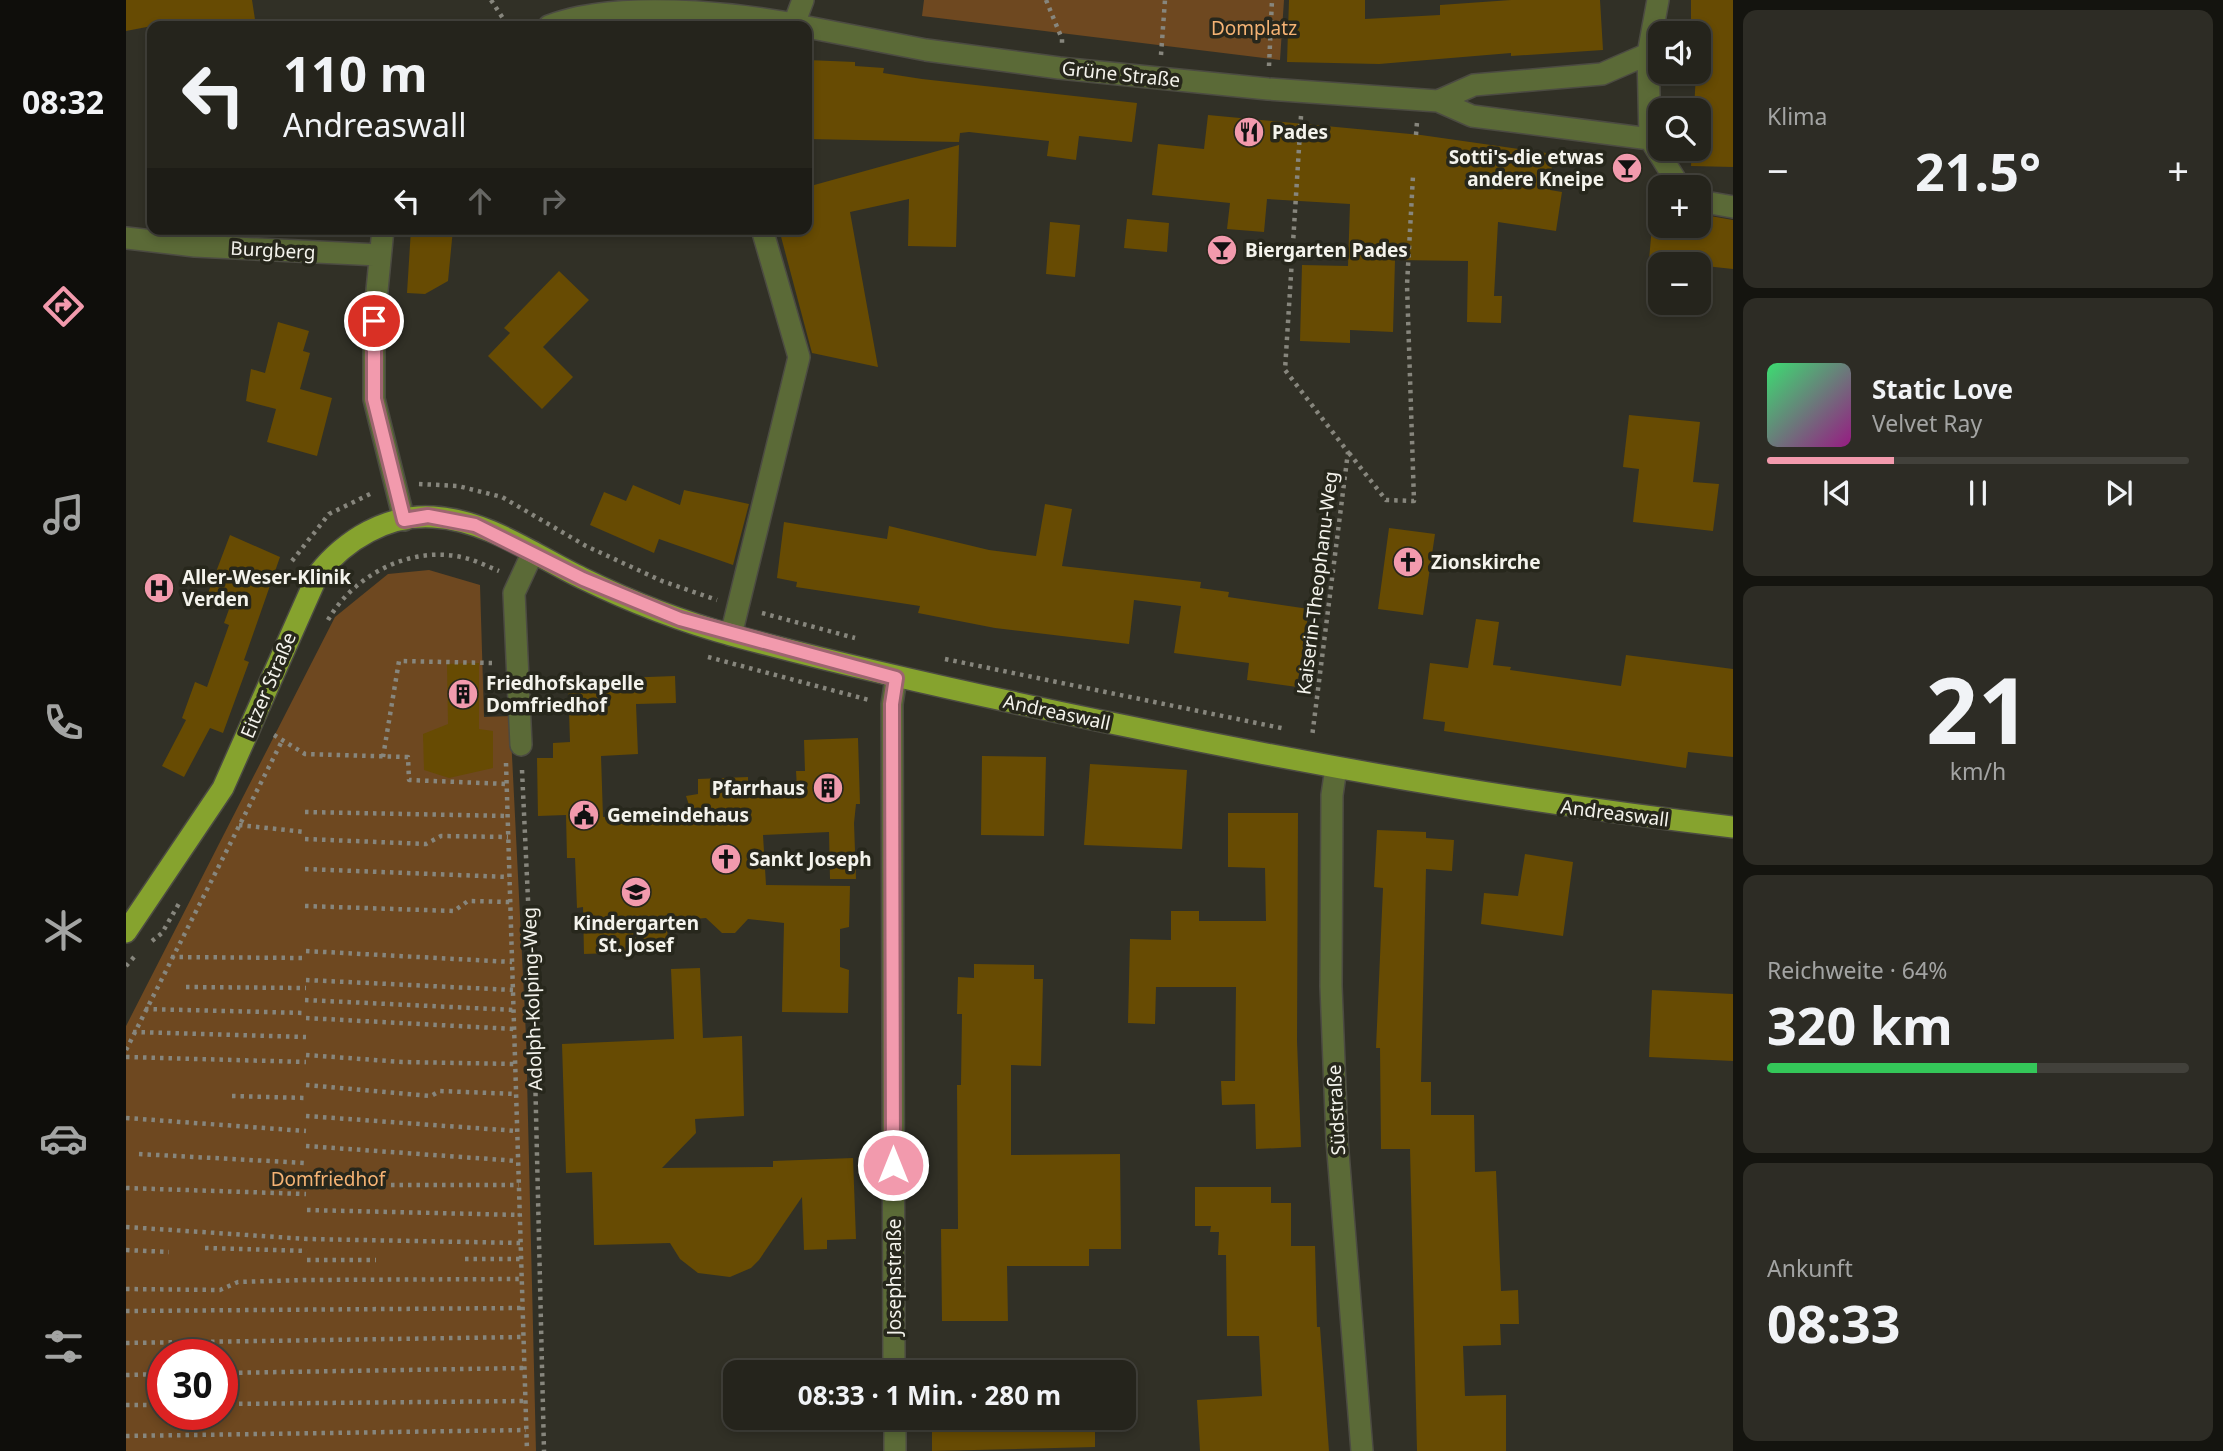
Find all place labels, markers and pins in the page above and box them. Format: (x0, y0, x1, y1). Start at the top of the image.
restaurant icon: Pades (1232, 115, 1266, 149)
place label: Pades (1272, 119, 1328, 145)
place label: Sotti's-die etwas andere Kneipe (1449, 144, 1604, 192)
bar icon: Sotti's-die etwas andere Kneipe (1610, 151, 1644, 185)
bar icon: Biergarten Pades (1205, 233, 1239, 267)
place label: Biergarten Pades (1245, 237, 1408, 263)
pin (344, 291, 404, 351)
church icon: Zionskirche (1391, 545, 1425, 579)
place label: Zionskirche (1431, 549, 1541, 575)
place label: Aller-Weser-Klinik Verden (182, 564, 351, 612)
hospital icon: Aller-Weser-Klinik Verden (142, 571, 176, 605)
place label: Friedhofskapelle Domfriedhof (486, 670, 644, 718)
building icon: Friedhofskapelle Domfriedhof (446, 677, 480, 711)
building icon: Pfarrhaus (811, 771, 845, 805)
place label: Pfarrhaus (712, 775, 805, 801)
public building icon: Gemeindehaus (567, 798, 601, 832)
place label: Gemeindehaus (607, 802, 749, 828)
church icon: Sankt Joseph (709, 842, 743, 876)
place label: Sankt Joseph (749, 846, 872, 872)
school or university icon: Kindergarten St. Josef (619, 875, 653, 909)
place label: Kindergarten St. Josef (573, 910, 699, 958)

